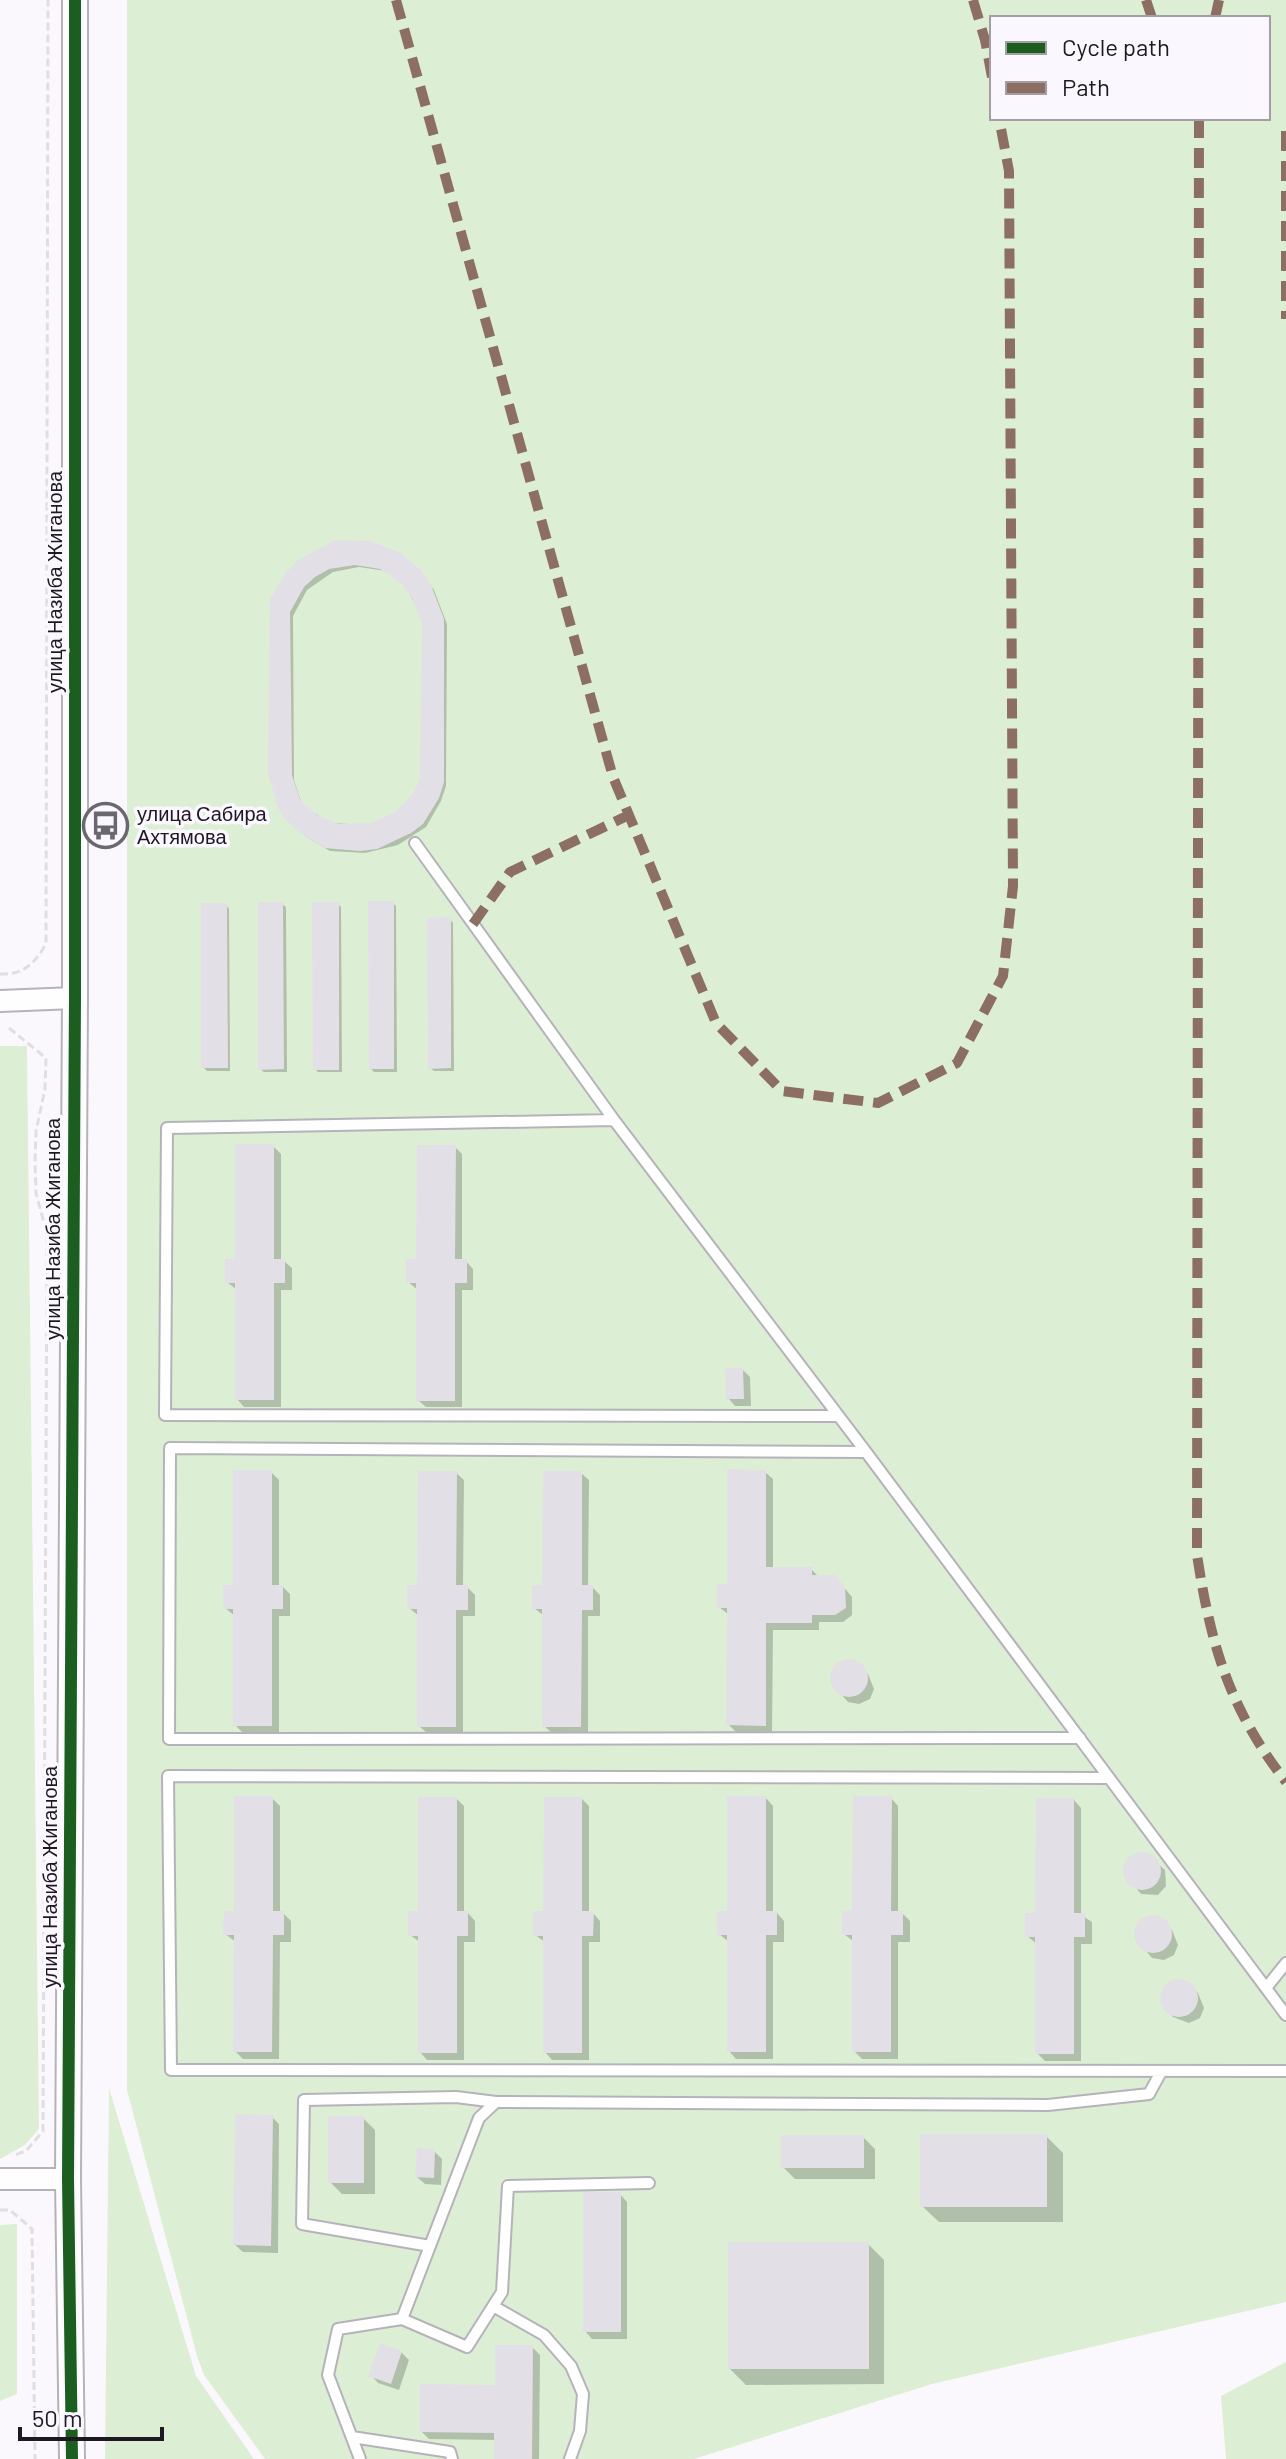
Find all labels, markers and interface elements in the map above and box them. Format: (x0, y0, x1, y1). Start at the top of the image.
legend (990, 16, 1270, 120)
text: Cycle path (1062, 32, 1170, 61)
text: Path (1062, 72, 1110, 101)
street label: улица Назиба Жиганова (42, 470, 66, 693)
bus stop icon: улица Сабира Ахтямова (82, 801, 130, 849)
place label: улица Сабира Ахтямова (137, 801, 268, 848)
street label: улица Назиба Жиганова (40, 1117, 64, 1340)
street label: улица Назиба Жиганова (37, 1765, 61, 1988)
scale bar (20, 2391, 162, 2441)
text: 50 m (32, 2403, 83, 2432)

